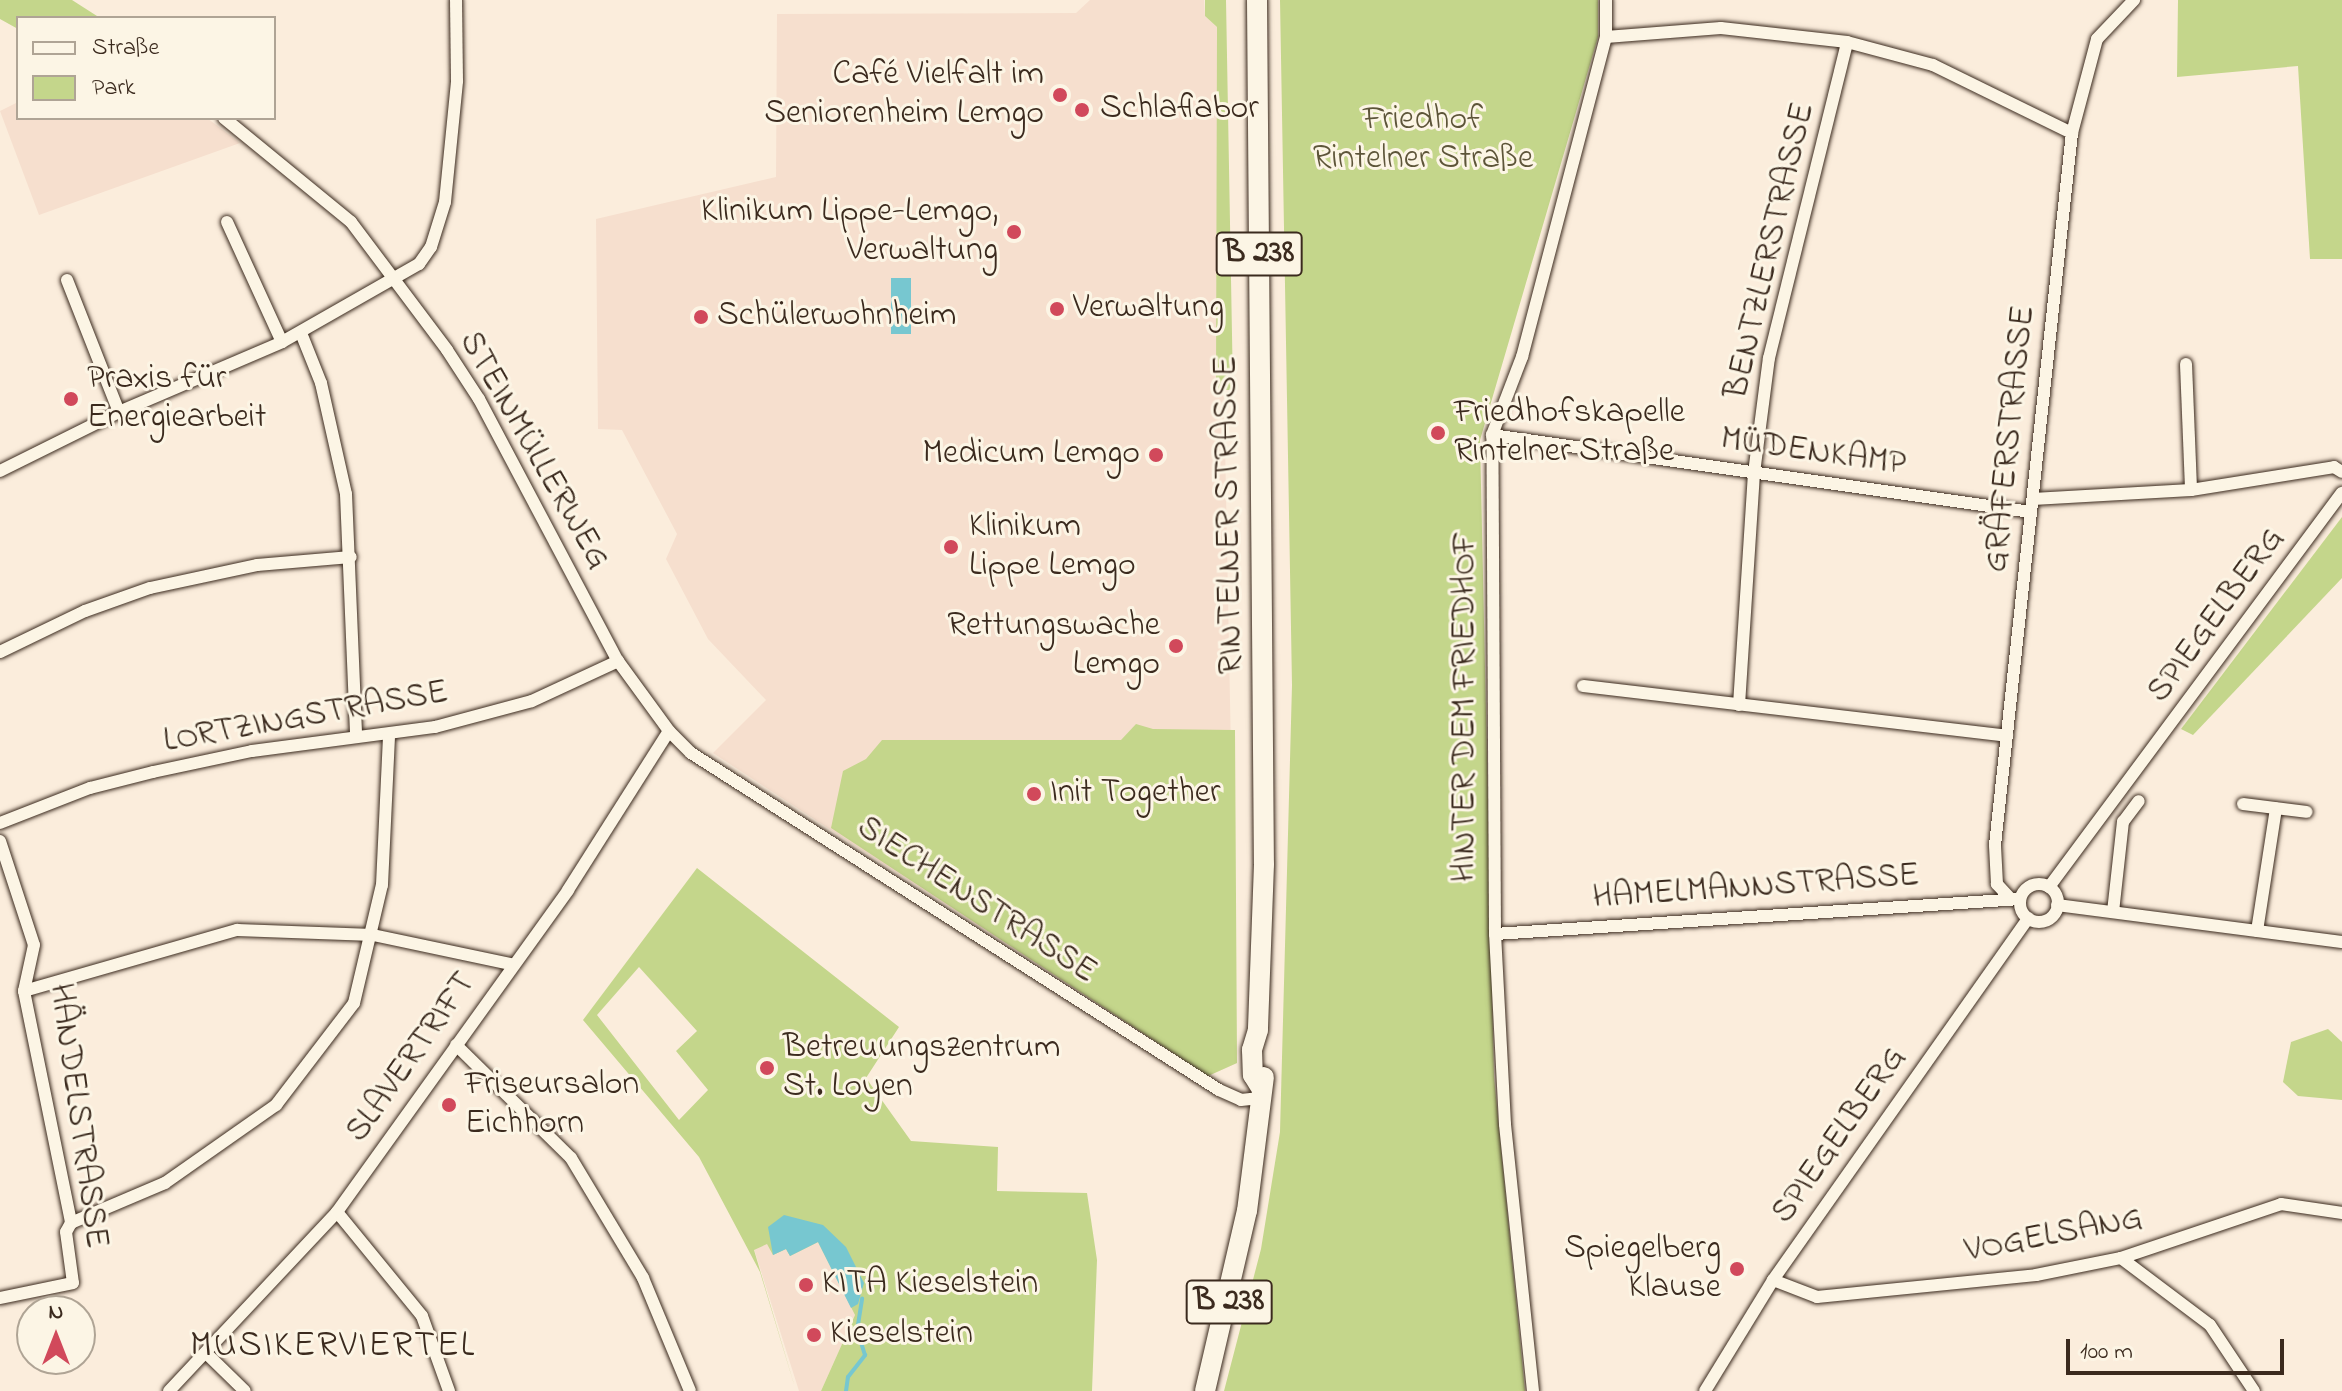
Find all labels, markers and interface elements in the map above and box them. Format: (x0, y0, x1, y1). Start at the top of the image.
legend (16, 16, 276, 120)
text: Straße (92, 31, 159, 66)
place label: Café Vielfalt im Seniorenheim Lemgo (764, 55, 1044, 134)
text: Park (92, 71, 135, 106)
marker: Café Vielfalt im Seniorenheim Lemgo (1051, 86, 1069, 104)
place label: Schlaflabor (1100, 90, 1259, 130)
marker: Schlaflabor (1071, 99, 1093, 121)
street label: BENTZLERSTRASSE (1717, 99, 1825, 403)
park label: Friedhof Rintelner Straße (1313, 100, 1533, 180)
place label: Klinikum Lippe-Lemgo, Verwaltung (701, 192, 998, 272)
marker: Klinikum Lippe-Lemgo, Verwaltung (1005, 223, 1023, 241)
road number: B 238 (1215, 226, 1303, 282)
place label: Verwaltung (1073, 289, 1224, 329)
place label: Schülerwohnheim (717, 297, 956, 337)
marker: Verwaltung (1048, 300, 1066, 318)
street label: GRÄFERSTRASSE (1977, 304, 2045, 574)
marker: Schülerwohnheim (692, 308, 710, 326)
street label: STEINMÜLLERWEG (448, 325, 618, 577)
street label: RINTELNER STRASSE (1207, 355, 1253, 675)
place label: Praxis für Energiearbeit (87, 359, 266, 438)
marker: Praxis für Energiearbeit (62, 390, 80, 408)
place label: Friedhofskapelle Rintelner Straße (1454, 393, 1685, 472)
street label: MÜDENKAMP (1718, 420, 1908, 486)
marker: Friedhofskapelle Rintelner Straße (1429, 424, 1447, 442)
place label: Medicum Lemgo (922, 435, 1140, 475)
marker: Medicum Lemgo (1147, 446, 1165, 464)
place label: Klinikum Lippe Lemgo (969, 507, 1136, 586)
street label: SPIEGELBERG (2140, 520, 2294, 712)
street label: HINTER DEM FRIEDHOF (1446, 532, 1486, 882)
marker: Klinikum Lippe Lemgo (940, 536, 962, 558)
place label: Rettungswache Lemgo (947, 606, 1160, 686)
marker: Rettungswache Lemgo (1167, 637, 1185, 655)
street label: LORTZINGSTRASSE (161, 673, 451, 763)
place label: Init Together (1050, 774, 1220, 814)
marker: Init Together (1025, 785, 1043, 803)
street label: SIECHENSTRASSE (848, 808, 1104, 994)
street label: HAMELMANNSTRASSE (1591, 856, 1921, 920)
street label: SLAVERTRIFT (338, 965, 486, 1151)
street label: HÄNDELSTRASSE (38, 981, 116, 1251)
place label: Betreuungszentrum St. Loyen (783, 1028, 1060, 1108)
street label: SPIEGELBERG (1764, 1040, 1916, 1232)
marker: Betreuungszentrum St. Loyen (758, 1059, 776, 1077)
place label: Friseursalon Eichhorn (465, 1065, 639, 1144)
marker: Friseursalon Eichhorn (440, 1096, 458, 1114)
street label: VOGELSANG (1962, 1199, 2146, 1273)
place label: Spiegelberg Klause (1564, 1229, 1721, 1308)
marker: Spiegelberg Klause (1728, 1260, 1746, 1278)
place label: KITA Kieselstein (822, 1265, 1038, 1305)
road number: B 238 (1185, 1274, 1273, 1330)
marker: KITA Kieselstein (797, 1276, 815, 1294)
north arrow (16, 1295, 96, 1375)
text: N (49, 1297, 63, 1329)
place label: Kieselstein (830, 1315, 973, 1355)
scale bar (2070, 1323, 2288, 1373)
district label: MUSIKERVIERTEL (190, 1325, 476, 1369)
marker: Kieselstein (805, 1326, 823, 1344)
text: 100 m (2080, 1335, 2133, 1370)

